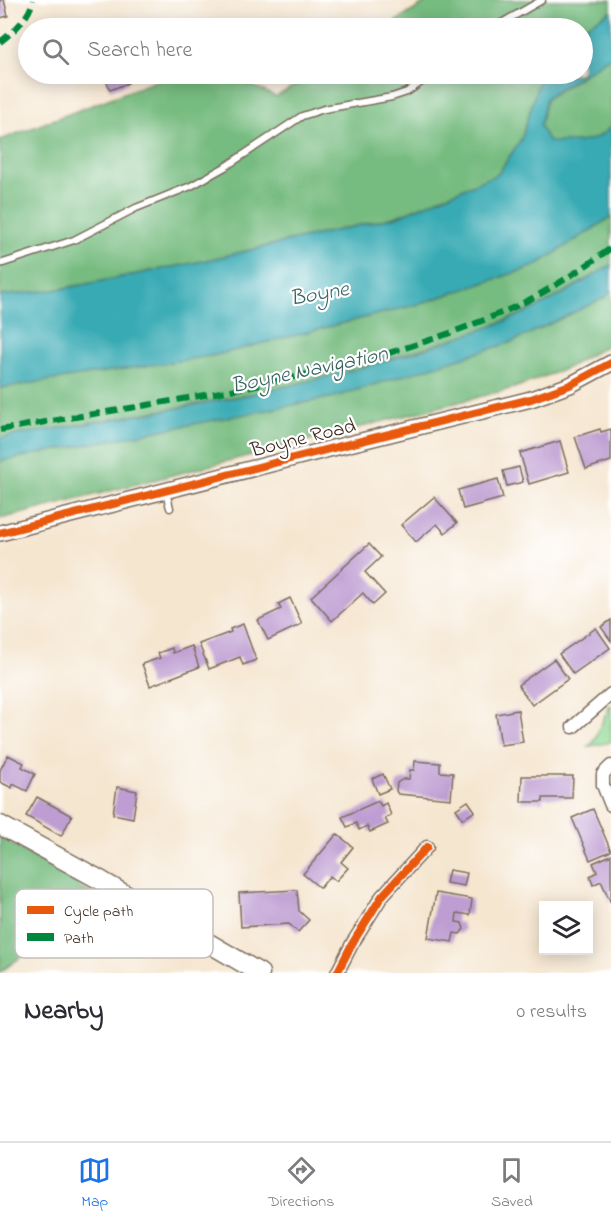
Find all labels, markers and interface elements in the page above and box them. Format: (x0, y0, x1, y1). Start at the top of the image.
search box (18, 18, 593, 84)
icon: search (39, 35, 72, 68)
text: Search here (87, 35, 192, 67)
water label: Boyne (288, 274, 353, 316)
water label: Boyne Navigation (228, 338, 392, 403)
street label: Boyne Road (247, 411, 360, 469)
legend (15, 889, 213, 958)
text: Cycle path (64, 900, 133, 924)
map controls (539, 901, 593, 955)
button: layers (539, 901, 593, 955)
text: Path (64, 927, 94, 951)
text: Nearby (24, 993, 103, 1031)
text: 0 results (516, 998, 587, 1027)
tab: Map (78, 1154, 111, 1214)
tab: Directions (268, 1154, 334, 1214)
tab: Saved (491, 1154, 533, 1214)

